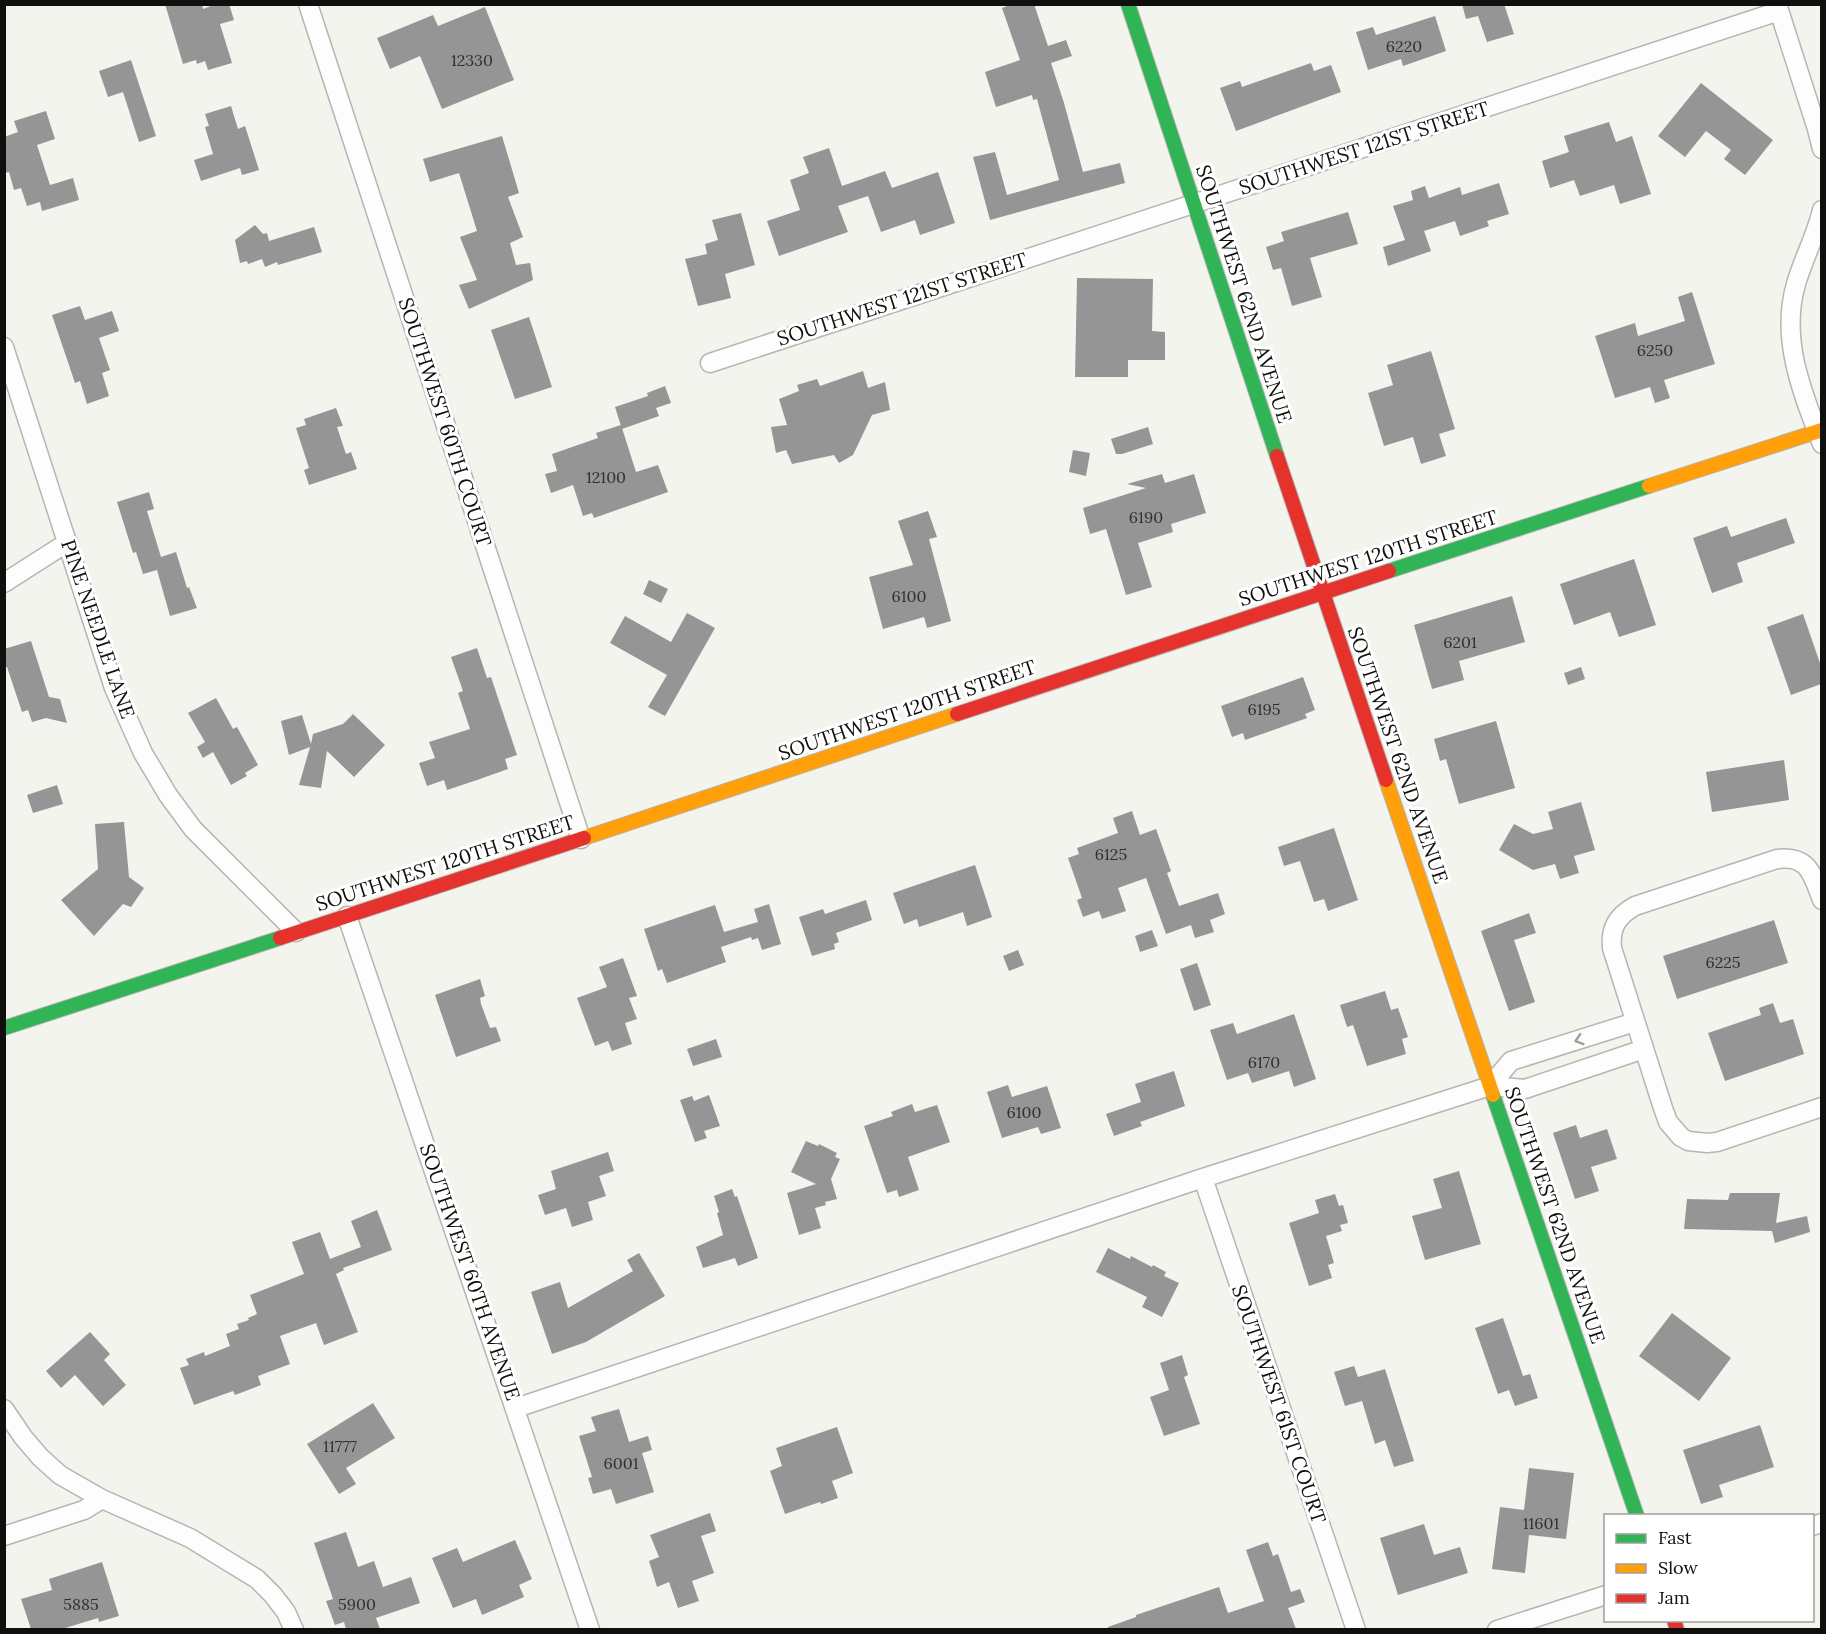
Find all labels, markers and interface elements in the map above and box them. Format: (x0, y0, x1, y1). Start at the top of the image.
house number: 6220 (1386, 36, 1422, 56)
house number: 12330 (451, 50, 493, 70)
street label: SOUTHWEST 121ST STREET (1236, 95, 1492, 200)
street label: SOUTHWEST 62ND AVENUE (1191, 162, 1298, 426)
street label: SOUTHWEST 121ST STREET (774, 246, 1030, 351)
street label: SOUTHWEST 60TH COURT (393, 294, 498, 550)
house number: 6250 (1637, 340, 1673, 360)
house number: 12100 (586, 467, 626, 487)
street label: SOUTHWEST 120TH STREET (1235, 504, 1501, 611)
house number: 6190 (1129, 507, 1163, 527)
street label: PINE NEEDLE LANE (56, 536, 141, 722)
house number: 6100 (892, 586, 927, 606)
street label: SOUTHWEST 62ND AVENUE (1343, 623, 1454, 887)
house number: 6201 (1443, 632, 1477, 652)
street label: SOUTHWEST 120TH STREET (775, 654, 1039, 765)
house number: 6195 (1247, 699, 1281, 719)
street label: SOUTHWEST 120TH STREET (312, 809, 578, 916)
house number: 6125 (1095, 844, 1127, 864)
house number: 6225 (1705, 952, 1741, 972)
one-way arrow (1574, 1032, 1585, 1045)
house number: 6170 (1248, 1052, 1280, 1072)
street label: SOUTHWEST 62ND AVENUE (1500, 1083, 1611, 1347)
house number: 6100 (1007, 1102, 1042, 1122)
street label: SOUTHWEST 60TH AVENUE (415, 1140, 526, 1404)
street label: SOUTHWEST 61ST COURT (1227, 1281, 1332, 1527)
house number: 11777 (323, 1436, 358, 1456)
house number: 6001 (604, 1453, 639, 1473)
house number: 11601 (1523, 1513, 1560, 1533)
legend (1604, 1514, 1814, 1622)
text: Fast (1658, 1526, 1692, 1549)
text: Slow (1658, 1556, 1698, 1579)
text: Jam (1657, 1586, 1690, 1609)
house number: 5885 (63, 1594, 99, 1614)
house number: 5900 (338, 1594, 376, 1614)

